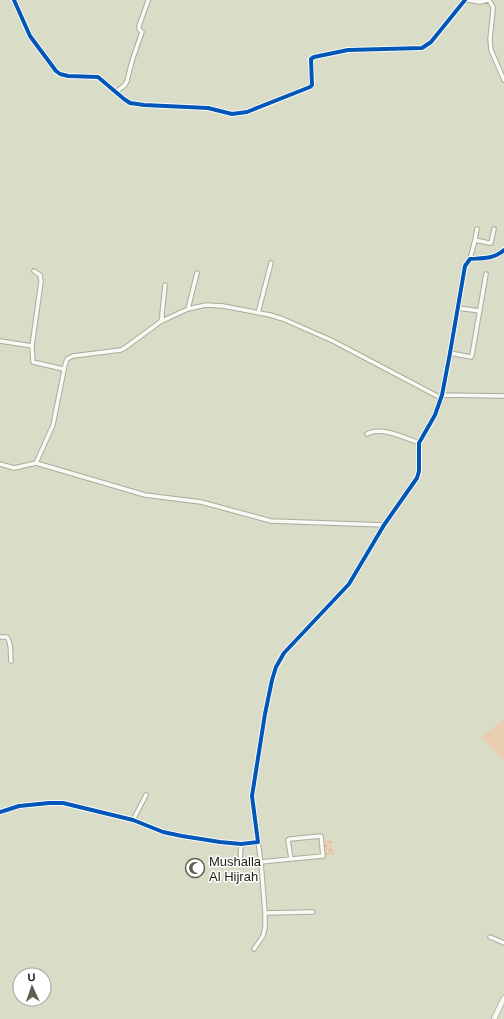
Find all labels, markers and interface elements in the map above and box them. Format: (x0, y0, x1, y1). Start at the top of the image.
place label: Mushalla Al Hijrah (209, 854, 262, 884)
mosque icon: Mushalla Al Hijrah (184, 857, 206, 879)
north arrow (12, 967, 52, 1007)
text: U (27, 971, 36, 983)

